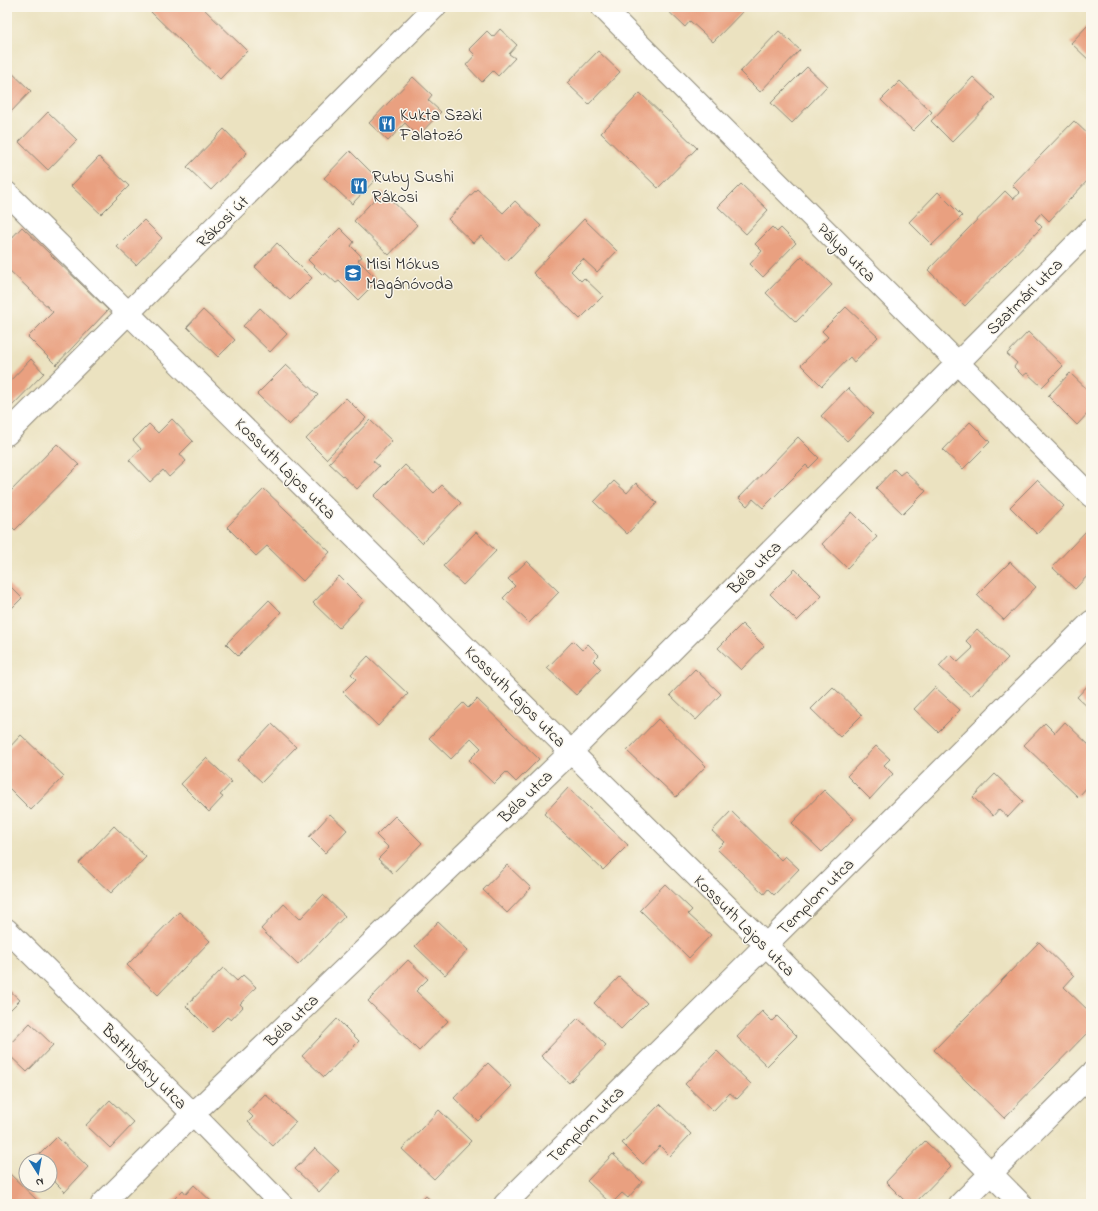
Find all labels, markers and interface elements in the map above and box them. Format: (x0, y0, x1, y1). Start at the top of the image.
place label: Kukta Szaki Falatozó (399, 103, 482, 148)
restaurant icon: Kukta Szaki Falatozó (377, 114, 397, 134)
place label: Ruby Sushi Rákosi (372, 165, 454, 210)
restaurant icon: Ruby Sushi Rákosi (349, 176, 369, 196)
street label: Rákosi út (191, 190, 255, 254)
street label: Pálya utca (810, 218, 881, 289)
place label: Misi Mókus Magánóvoda (366, 252, 453, 299)
street label: Szatmári utca (981, 253, 1069, 341)
school or university icon: Misi Mókus Magánóvoda (343, 263, 363, 283)
street label: Kossuth Lajos utca (228, 413, 341, 526)
street label: Béla utca (722, 535, 788, 601)
street label: Kossuth Lajos utca (458, 641, 571, 754)
street label: Béla utca (492, 765, 559, 830)
street label: Templom utca (772, 853, 860, 941)
street label: Kossuth Lajos utca (687, 870, 800, 983)
street label: Béla utca (258, 989, 325, 1054)
street label: Batthyány utca (94, 1018, 193, 1116)
street label: Templom utca (542, 1081, 630, 1169)
north arrow (18, 1153, 58, 1193)
text: N (35, 1173, 45, 1190)

